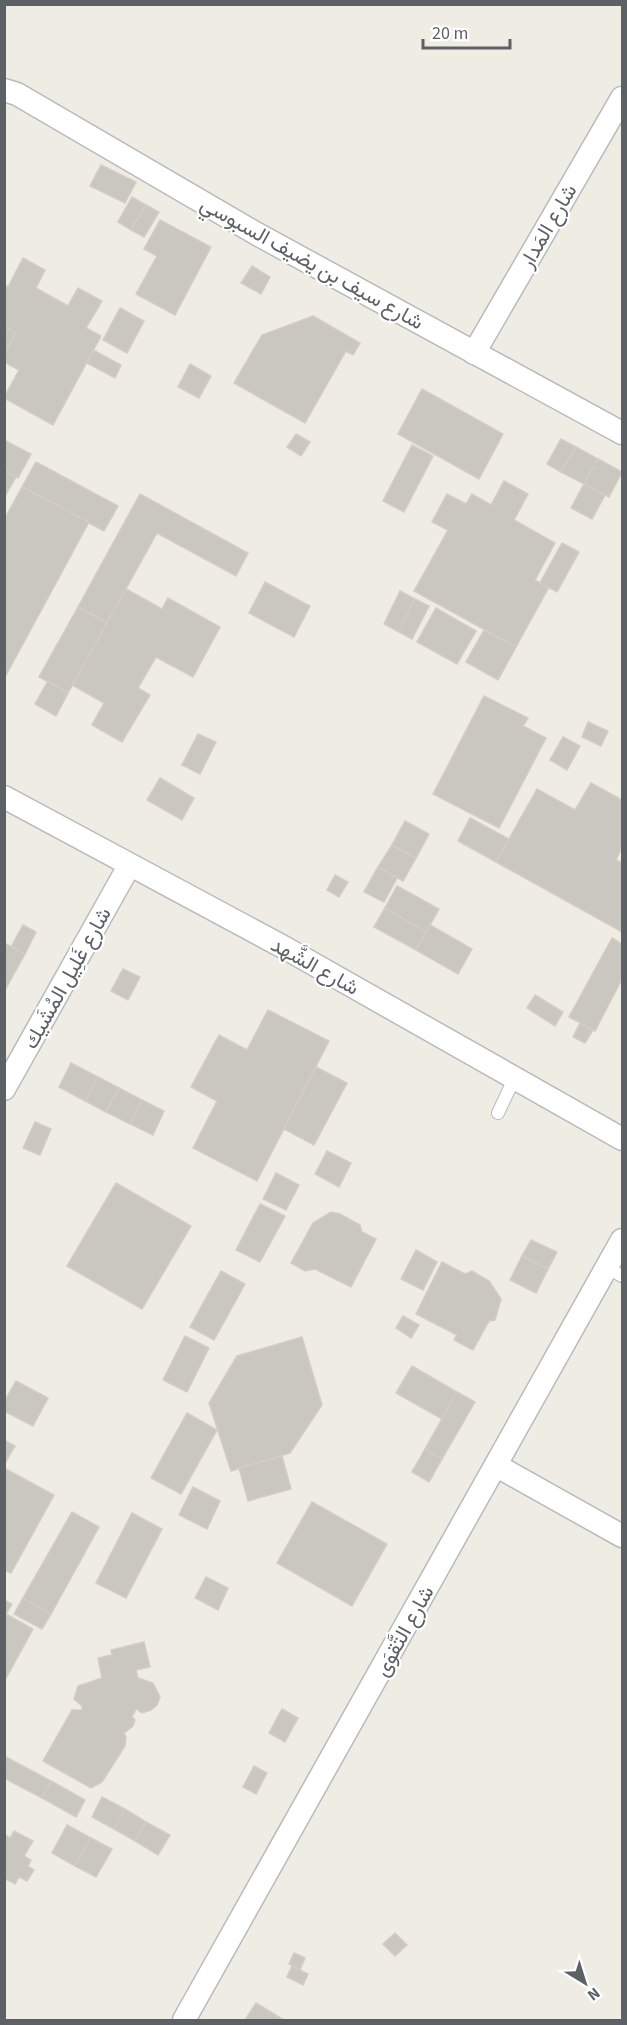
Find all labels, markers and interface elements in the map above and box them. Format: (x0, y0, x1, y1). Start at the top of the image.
scale bar (423, 12, 510, 50)
text: 20 m (432, 21, 468, 46)
street label: شارع المَدار (511, 178, 584, 274)
street label: شارع سيف بن يضيف السبوسي (194, 189, 429, 339)
street label: شارع غَلِيل المُشَيك (16, 902, 118, 1054)
street label: شارع الشَّهد (265, 929, 365, 1003)
street label: شارع التَّقوَى (367, 1580, 441, 1682)
north arrow (555, 1953, 615, 2013)
text: N (583, 1982, 605, 2006)

